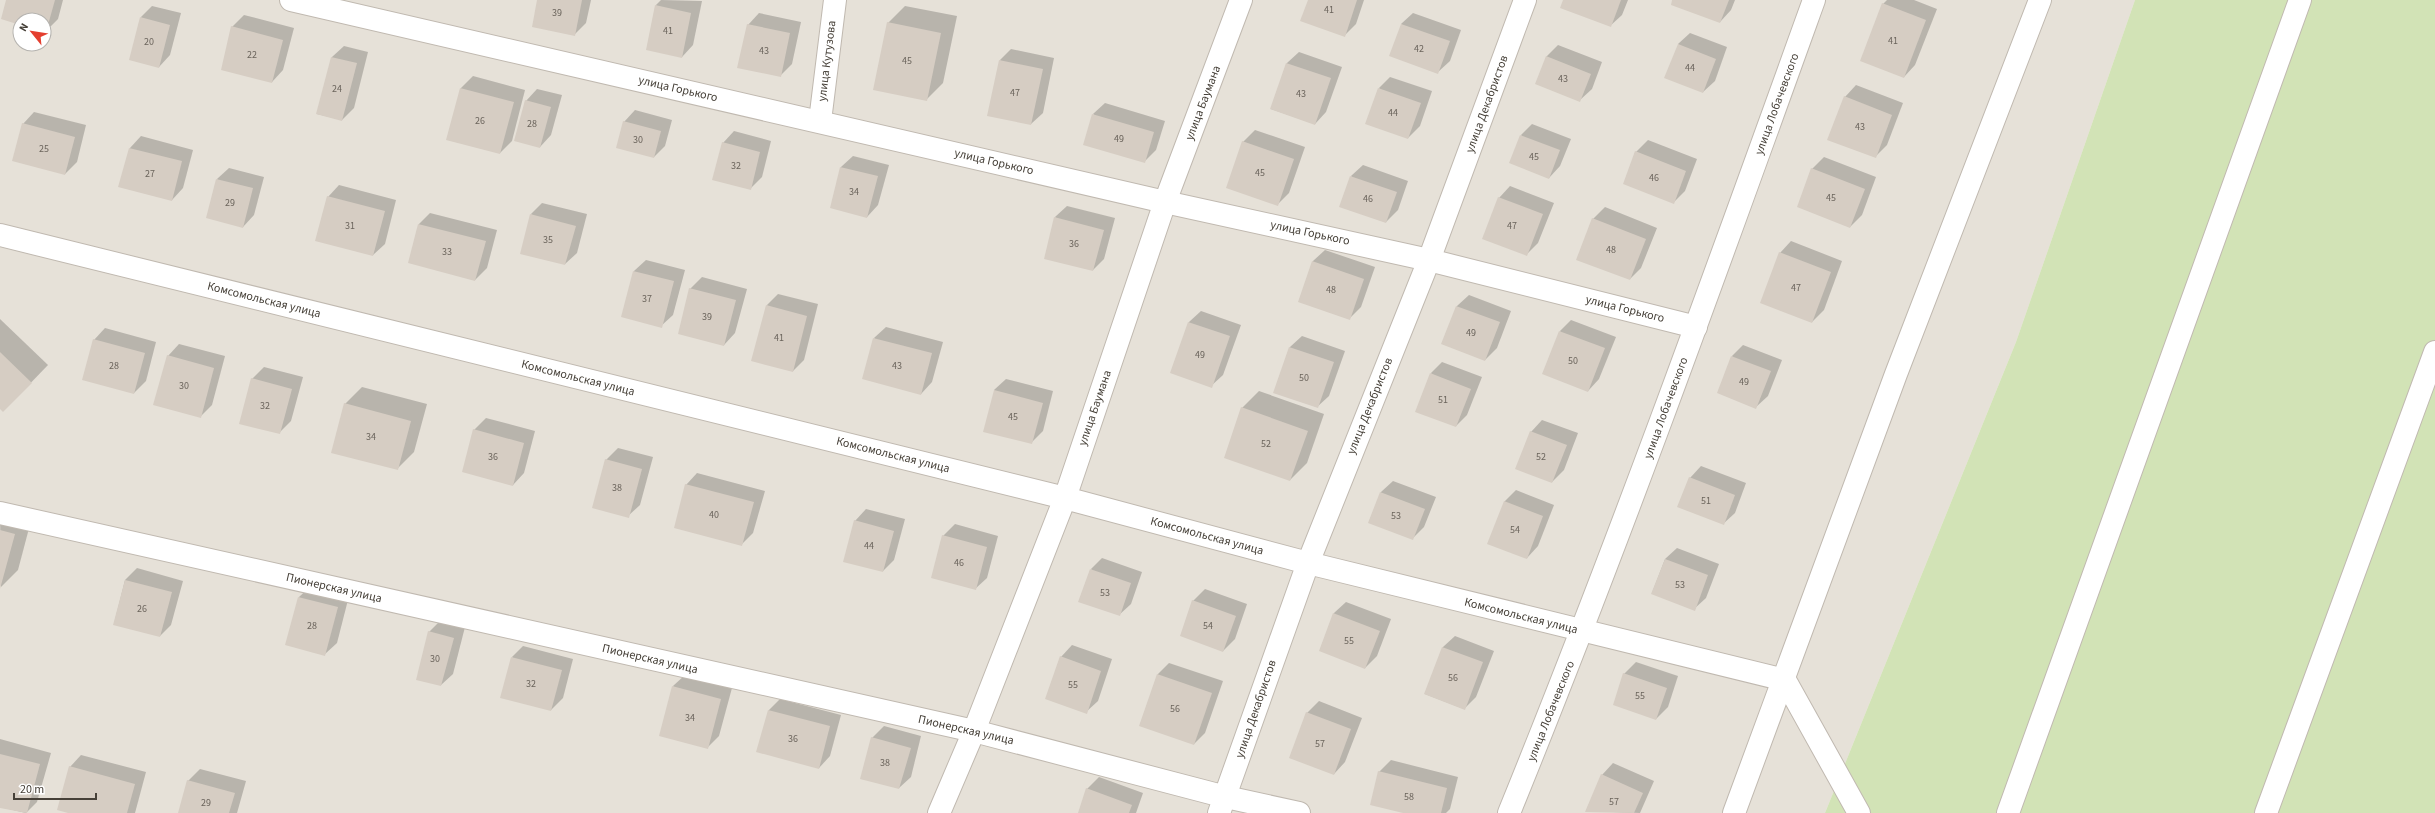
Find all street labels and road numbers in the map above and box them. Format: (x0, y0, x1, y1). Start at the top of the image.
street label: улица Кутузова (814, 20, 840, 102)
street label: улица Лобачевского (1751, 51, 1803, 157)
street label: улица Декабристов (1461, 53, 1513, 155)
street label: улица Баумана (1181, 63, 1225, 143)
street label: улица Горького (637, 72, 719, 106)
street label: улица Горького (953, 145, 1035, 179)
street label: улица Горького (1269, 216, 1351, 250)
street label: Комсомольская улица (205, 278, 323, 322)
street label: улица Горького (1584, 291, 1666, 327)
street label: улица Декабристов (1343, 355, 1397, 457)
street label: улица Лобачевского (1640, 355, 1692, 461)
street label: Комсомольская улица (519, 356, 637, 400)
street label: улица Баумана (1074, 368, 1116, 448)
street label: Комсомольская улица (834, 433, 952, 477)
street label: Комсомольская улица (1149, 513, 1265, 559)
street label: Пионерская улица (284, 569, 384, 607)
street label: Комсомольская улица (1462, 594, 1580, 638)
street label: Пионерская улица (600, 640, 700, 678)
street label: улица Декабристов (1231, 658, 1281, 760)
street label: улица Лобачевского (1523, 658, 1579, 764)
street label: Пионерская улица (916, 711, 1016, 749)

